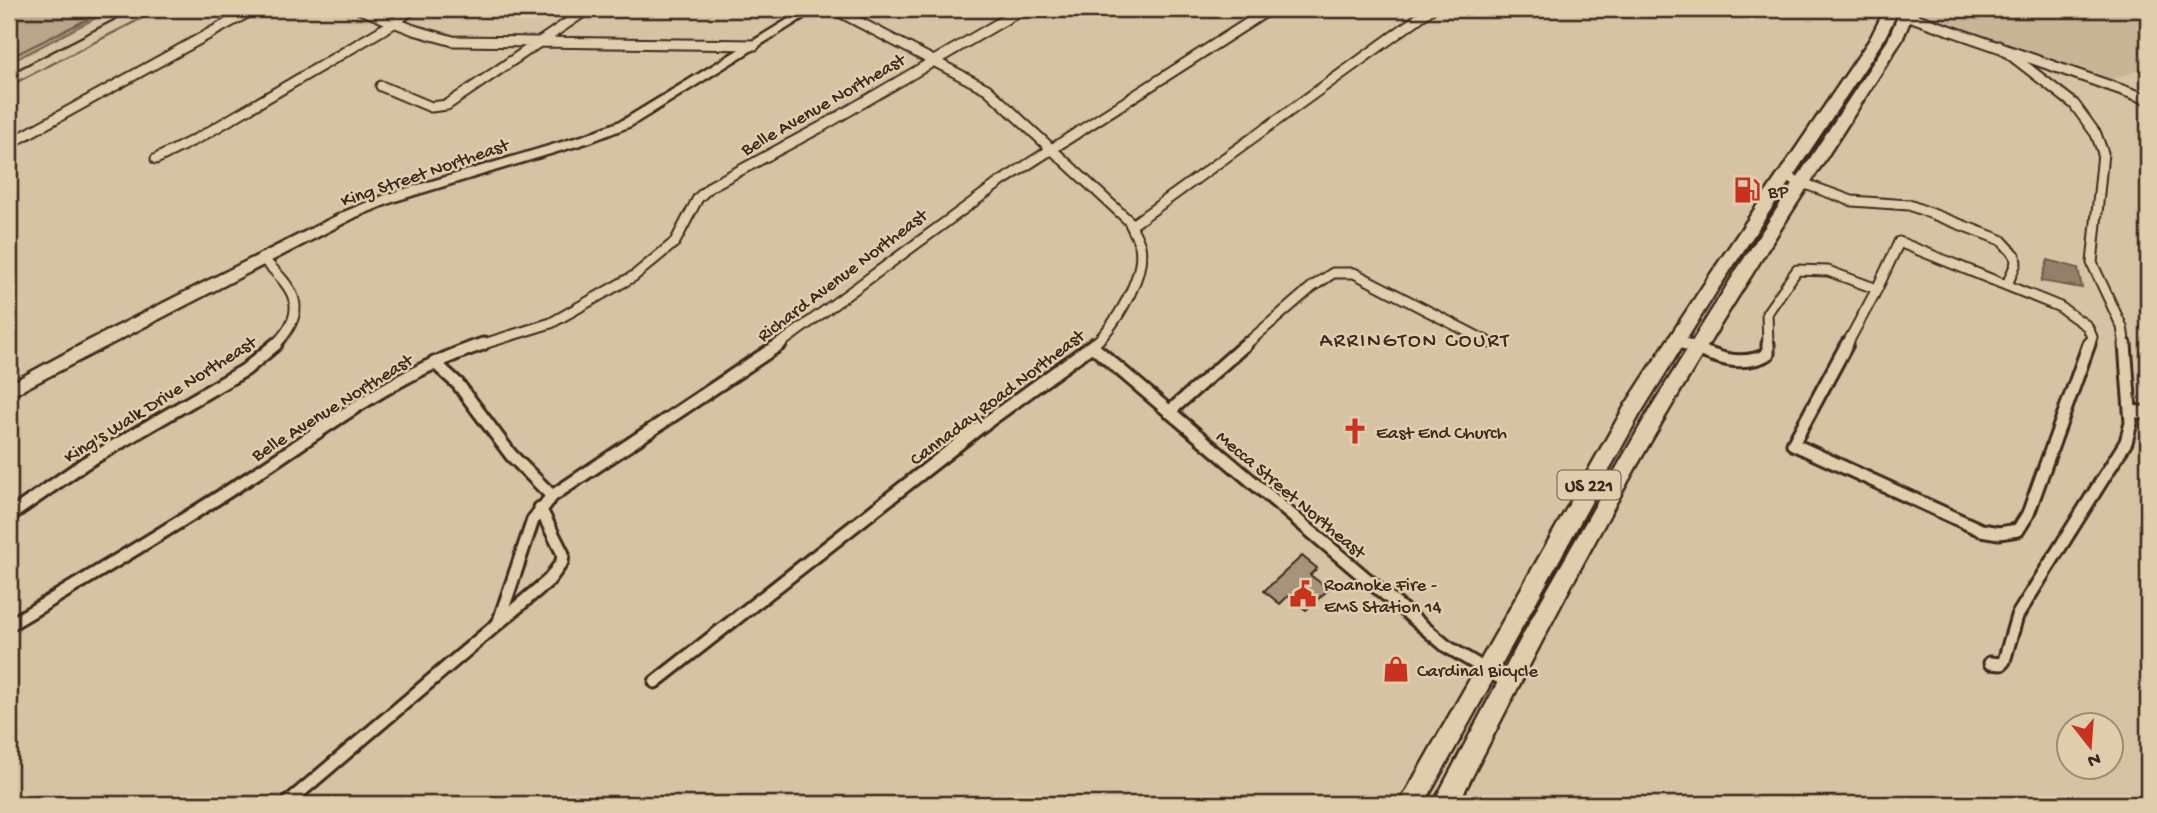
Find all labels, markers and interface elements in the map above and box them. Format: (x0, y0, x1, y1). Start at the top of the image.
street label: Belle Avenue Northeast (737, 48, 912, 163)
street label: King Street Northeast (338, 134, 514, 214)
fuel station icon: BP (1732, 175, 1762, 205)
place label: BP (1767, 182, 1789, 205)
street label: Richard Avenue Northeast (753, 204, 935, 348)
street label: Cannaday Road Northeast (906, 324, 1092, 472)
district label: ARRINGTON COURT (1319, 330, 1511, 355)
street label: King's Walk Drive Northeast (60, 331, 263, 470)
street label: Belle Avenue Northeast (247, 349, 420, 469)
church icon: East End Church (1340, 416, 1370, 446)
place label: East End Church (1376, 423, 1507, 446)
street label: Mecca Street Northeast (1210, 426, 1371, 566)
road number: US 221 (1558, 471, 1620, 500)
place label: Roanoke Fire - EMS Station 14 (1324, 575, 1441, 620)
public building icon: Roanoke Fire - EMS Station 14 (1288, 579, 1318, 609)
shop icon: Cardinal Bicycle (1381, 654, 1411, 684)
place label: Cardinal Bicycle (1417, 661, 1538, 684)
north arrow (2056, 712, 2126, 782)
text: N (2085, 746, 2103, 772)

